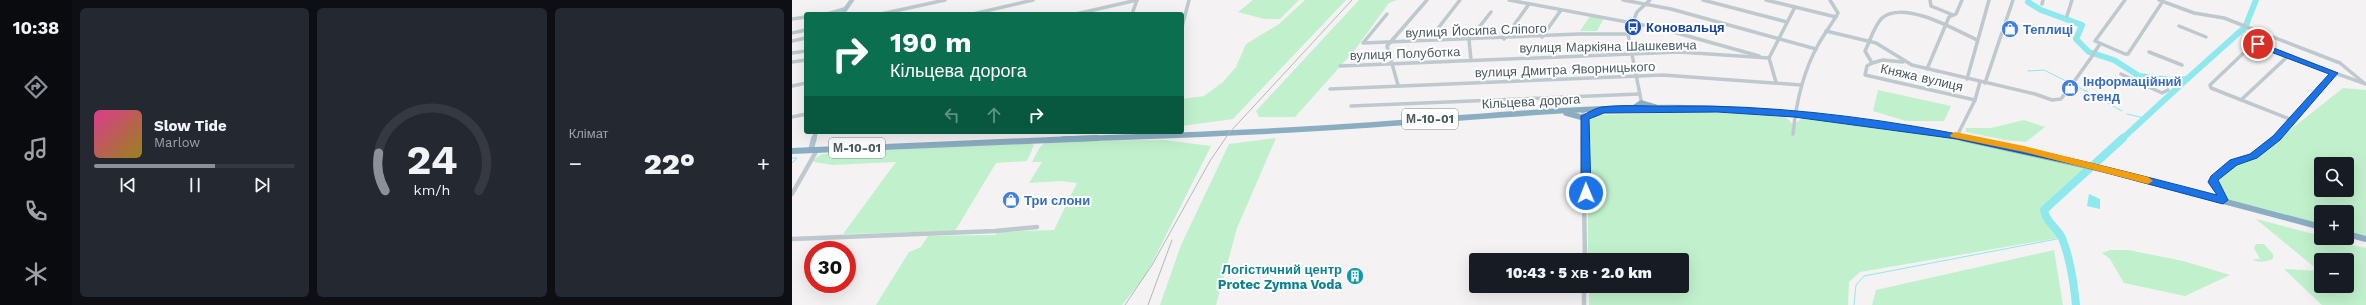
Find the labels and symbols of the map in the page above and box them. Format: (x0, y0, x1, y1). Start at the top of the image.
bus stop icon: Коновальця (1623, 17, 1643, 37)
shop icon: Теплиці (2000, 19, 2020, 39)
place label: Коновальця (1646, 20, 1725, 35)
street label: вулиця Йосипа Сліпого (1405, 21, 1547, 40)
place label: Теплиці (2023, 22, 2073, 37)
pin (2241, 27, 2275, 61)
street label: вулиця Маркіяна Шашкевича (1519, 37, 1698, 56)
street label: вулиця Полуботка (1349, 44, 1461, 63)
street label: вулиця Дмитра Яворницького (1475, 59, 1655, 80)
street label: Княжа вулиця (1879, 61, 1965, 94)
place label: Інформаційний стенд (2083, 74, 2181, 104)
shop icon: Інформаційний стенд (2060, 78, 2080, 98)
street label: Кільцева дорога (1481, 91, 1581, 112)
road number: М-10-01 (1402, 109, 1458, 129)
road number: М-10-01 (829, 138, 885, 158)
position arrow (1565, 172, 1607, 214)
shop icon: Три слони (1001, 190, 1021, 210)
place label: Три слони (1024, 193, 1090, 208)
speed limit sign: 30 (804, 241, 856, 293)
place label: Логістичний центр Protec Zymna Voda (1218, 262, 1342, 292)
building icon: Логістичний центр Protec Zymna Voda (1345, 266, 1365, 286)

